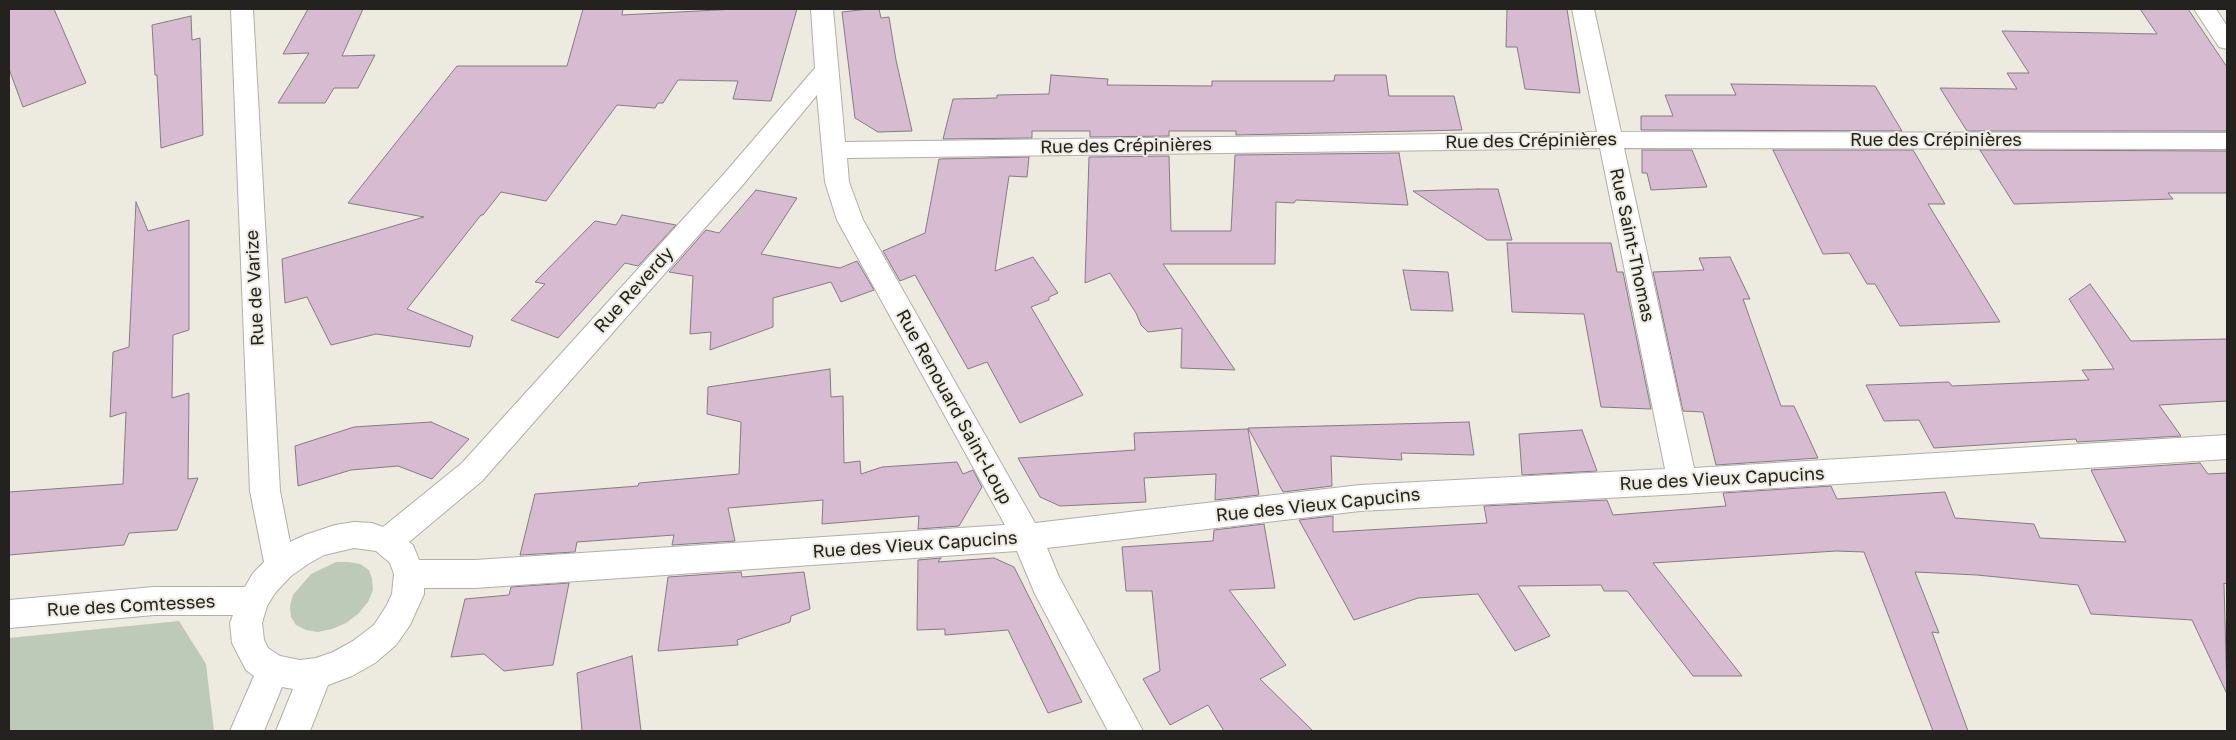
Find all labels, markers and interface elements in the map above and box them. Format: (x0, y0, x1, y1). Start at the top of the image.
street label: Rue des Crépinières (1445, 129, 1617, 153)
street label: Rue des Crépinières (1850, 129, 2022, 151)
street label: Rue des Crépinières (1040, 134, 1212, 158)
street label: Rue Saint-Thomas (1605, 166, 1659, 324)
street label: Rue de Varize (241, 229, 269, 347)
street label: Rue Reverdy (590, 243, 678, 337)
street label: Rue Renouard Saint-Loup (891, 306, 1017, 508)
street label: Rue des Vieux Capucins (1619, 463, 1825, 495)
street label: Rue des Vieux Capucins (1215, 484, 1421, 526)
street label: Rue des Vieux Capucins (812, 527, 1018, 563)
street label: Rue des Comtesses (46, 591, 216, 621)

